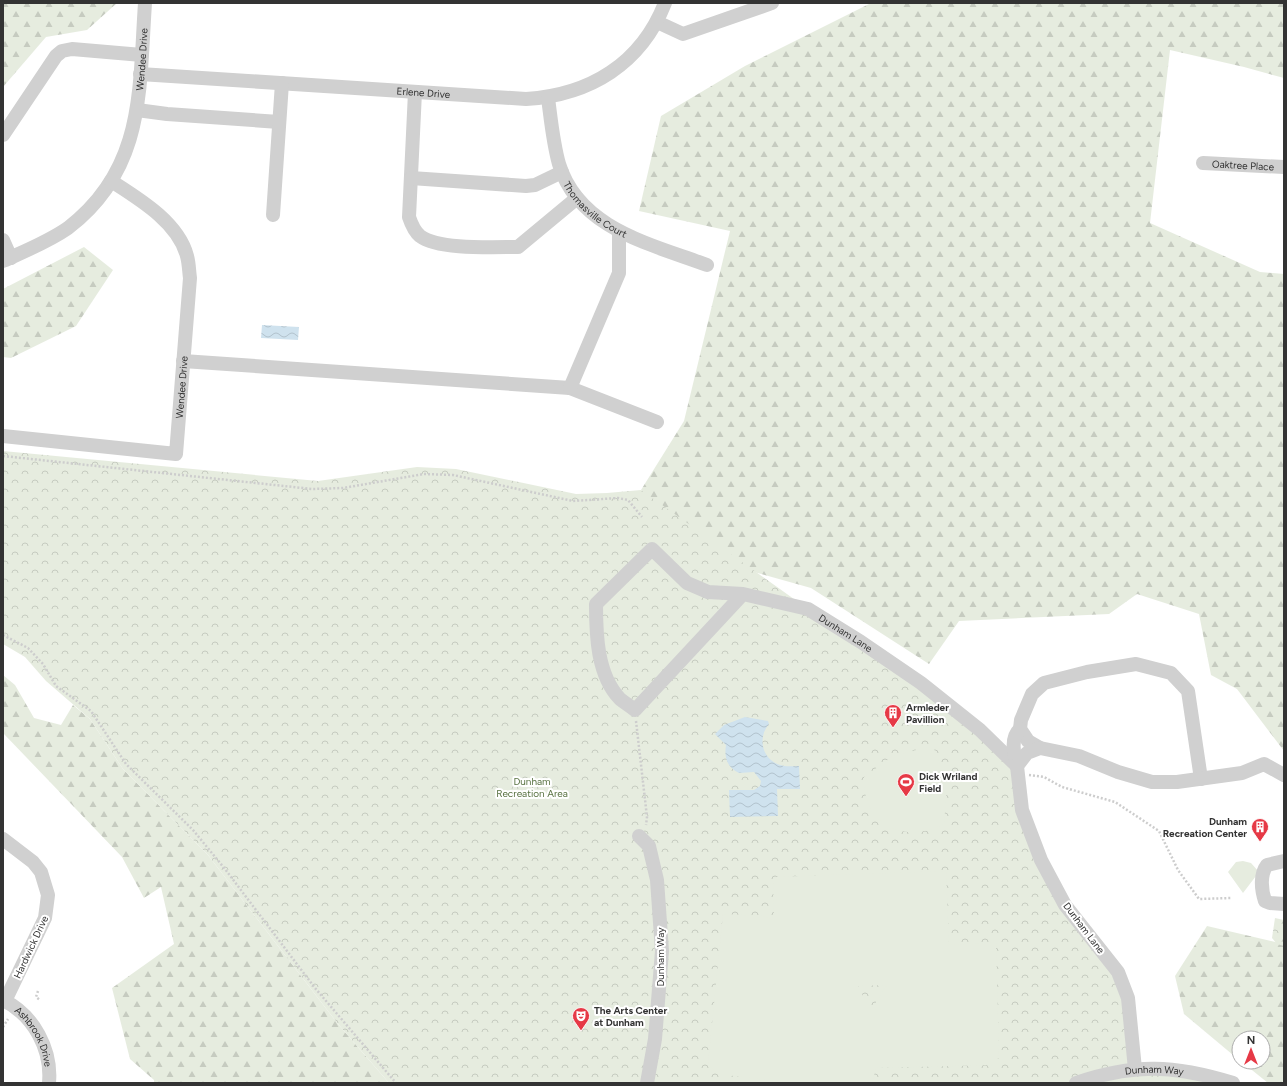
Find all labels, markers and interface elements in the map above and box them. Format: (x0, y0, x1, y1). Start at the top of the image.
street label: Wendee Drive (133, 27, 150, 91)
street label: Erlene Drive (396, 84, 451, 101)
street label: Oaktree Place (1212, 157, 1275, 173)
street label: Thomasville Court (561, 179, 629, 240)
street label: Wendee Drive (172, 355, 190, 419)
street label: Dunham Lane (817, 611, 876, 655)
place label: Armleder Pavillion (906, 701, 949, 726)
building icon: Armleder Pavillion (883, 703, 903, 728)
place label: Dick Wriland Field (919, 770, 977, 795)
sports icon: Dick Wriland Field (896, 772, 916, 797)
park label: Dunham Recreation Area (496, 775, 568, 800)
place label: Dunham Recreation Center (1163, 815, 1247, 840)
building icon: Dunham Recreation Center (1250, 817, 1270, 842)
street label: Dunham Lane (1060, 900, 1108, 957)
street label: Hardwick Drive (11, 913, 51, 981)
street label: Dunham Way (654, 927, 667, 987)
street label: Ashbrook Drive (12, 1003, 55, 1068)
place label: The Arts Center at Dunham (594, 1004, 667, 1029)
theatre icon: The Arts Center at Dunham (571, 1006, 591, 1031)
north arrow (1231, 1030, 1271, 1070)
text: N (1247, 1034, 1255, 1047)
street label: Dunham Way (1124, 1062, 1185, 1078)

